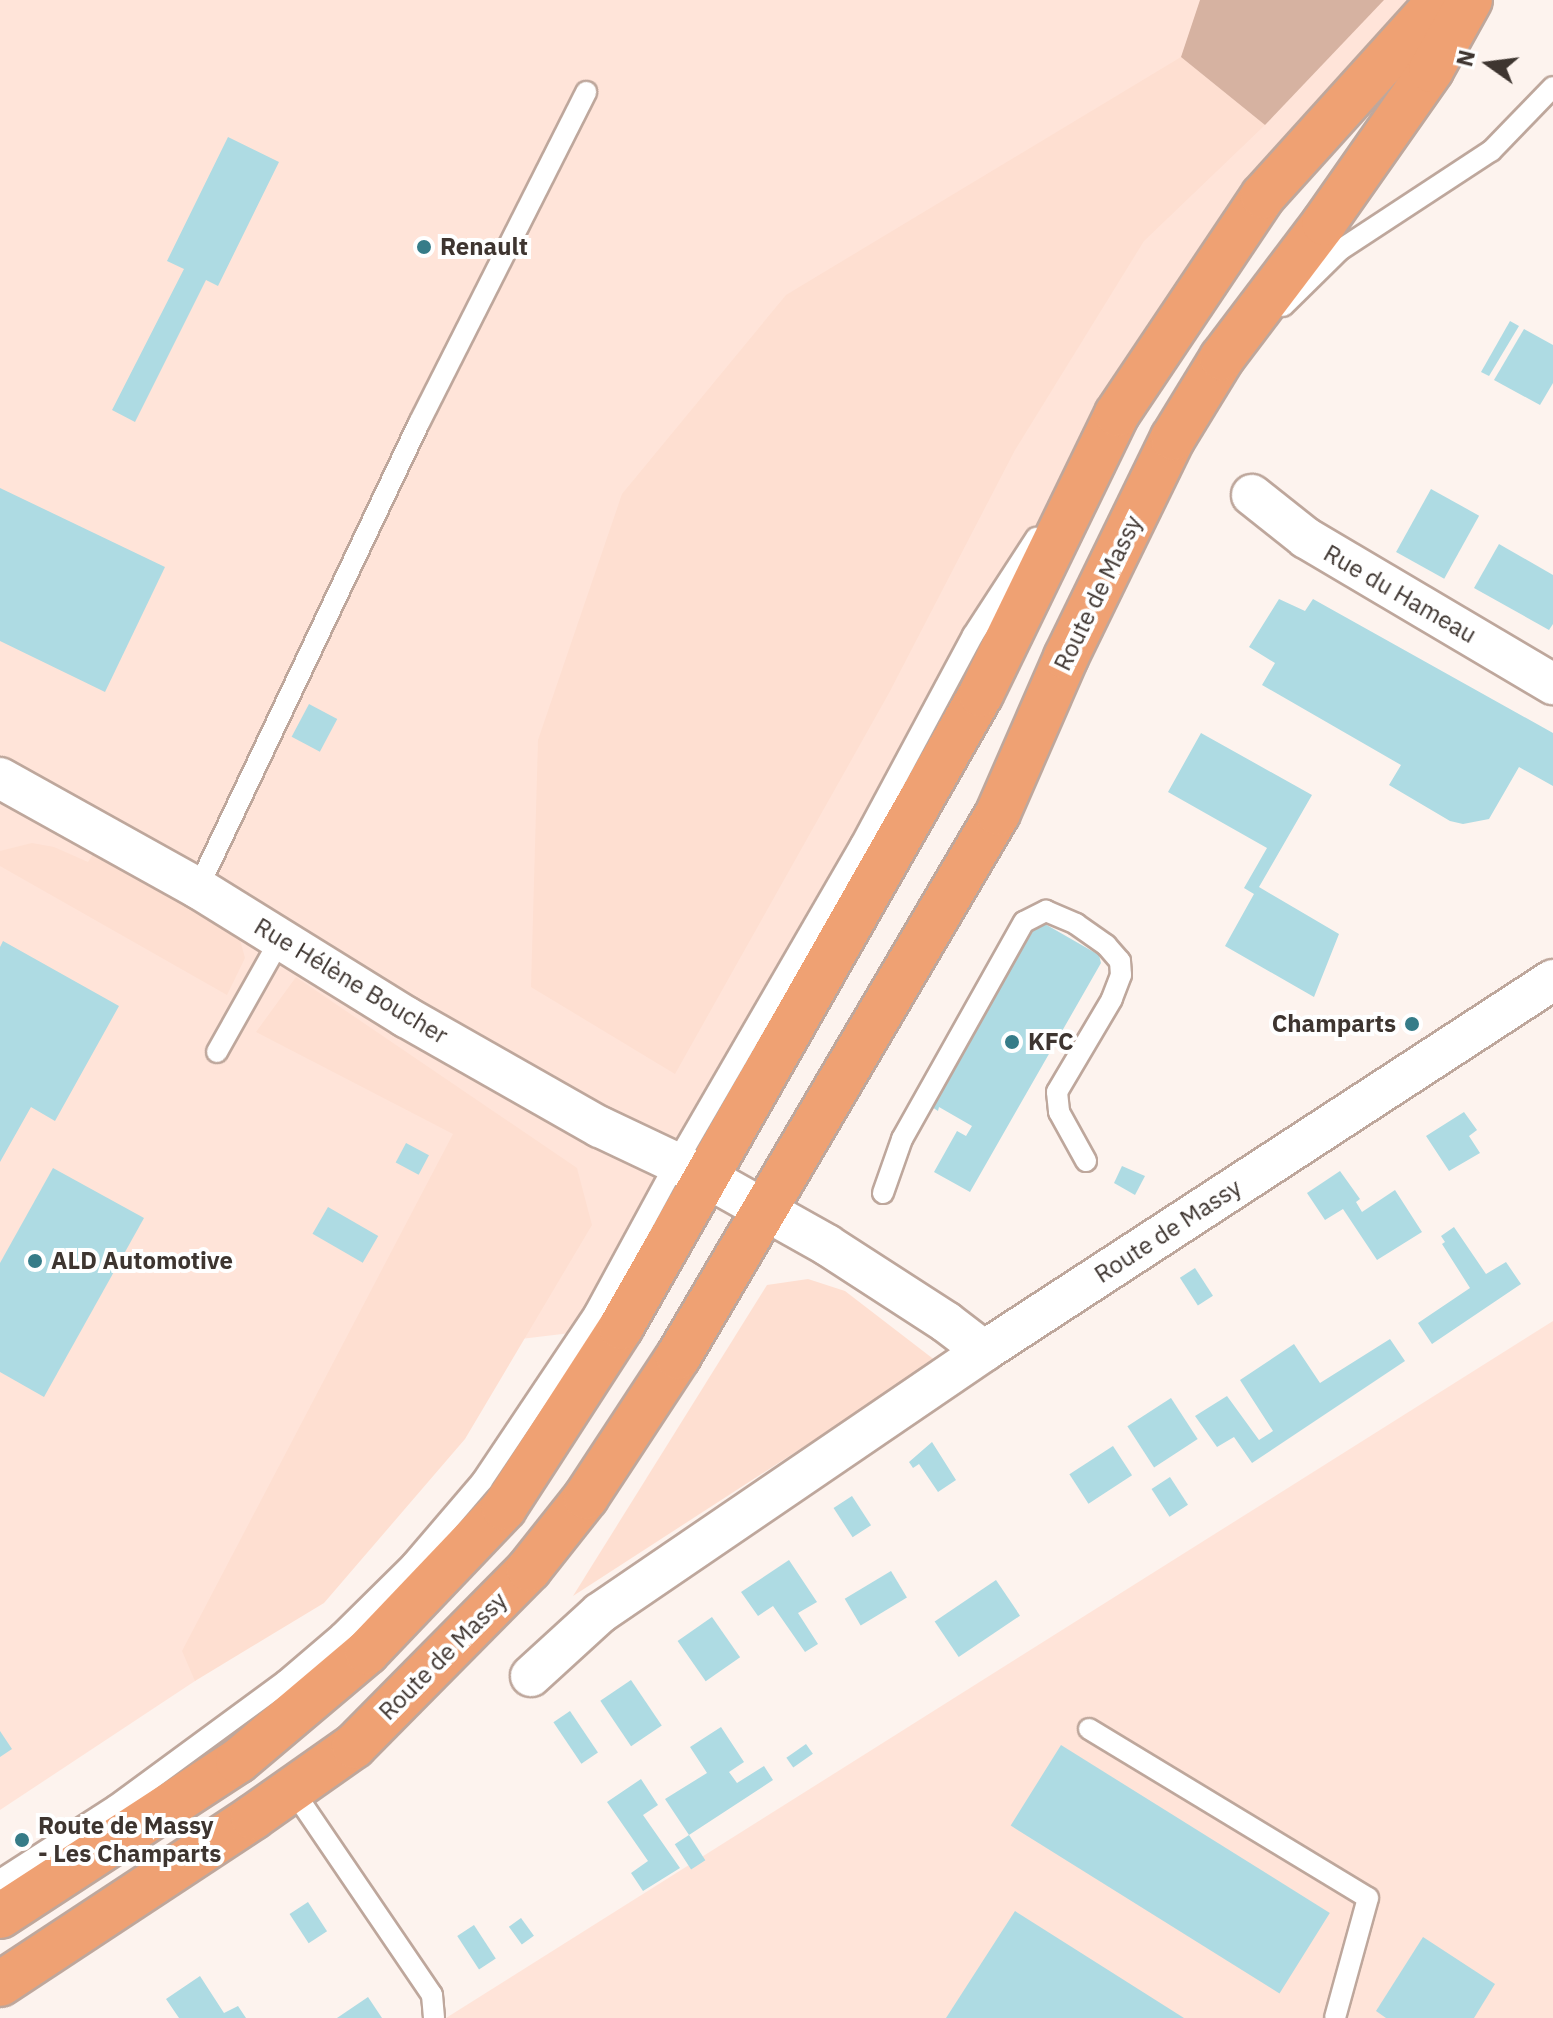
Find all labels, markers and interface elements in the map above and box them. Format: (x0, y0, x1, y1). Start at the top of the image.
north arrow (1449, 24, 1529, 104)
text: N (1449, 47, 1481, 69)
place label: Renault (440, 233, 528, 261)
marker: Renault (415, 238, 433, 256)
street label: Route de Massy (1048, 511, 1148, 675)
street label: Rue du Hameau (1319, 539, 1481, 649)
street label: Rue Hélène Boucher (249, 912, 453, 1050)
place label: Champarts (1272, 1010, 1396, 1038)
marker: Champarts (1403, 1015, 1421, 1033)
place label: KFC (1028, 1028, 1074, 1056)
marker: KFC (1003, 1033, 1021, 1051)
street label: Route de Massy (1089, 1173, 1247, 1289)
place label: ALD Automotive (51, 1247, 233, 1275)
marker: ALD Automotive (26, 1252, 44, 1270)
street label: Route de Massy (373, 1586, 513, 1726)
place label: Route de Massy - Les Champarts (38, 1812, 221, 1868)
marker: Route de Massy - Les Champarts (13, 1831, 31, 1849)

